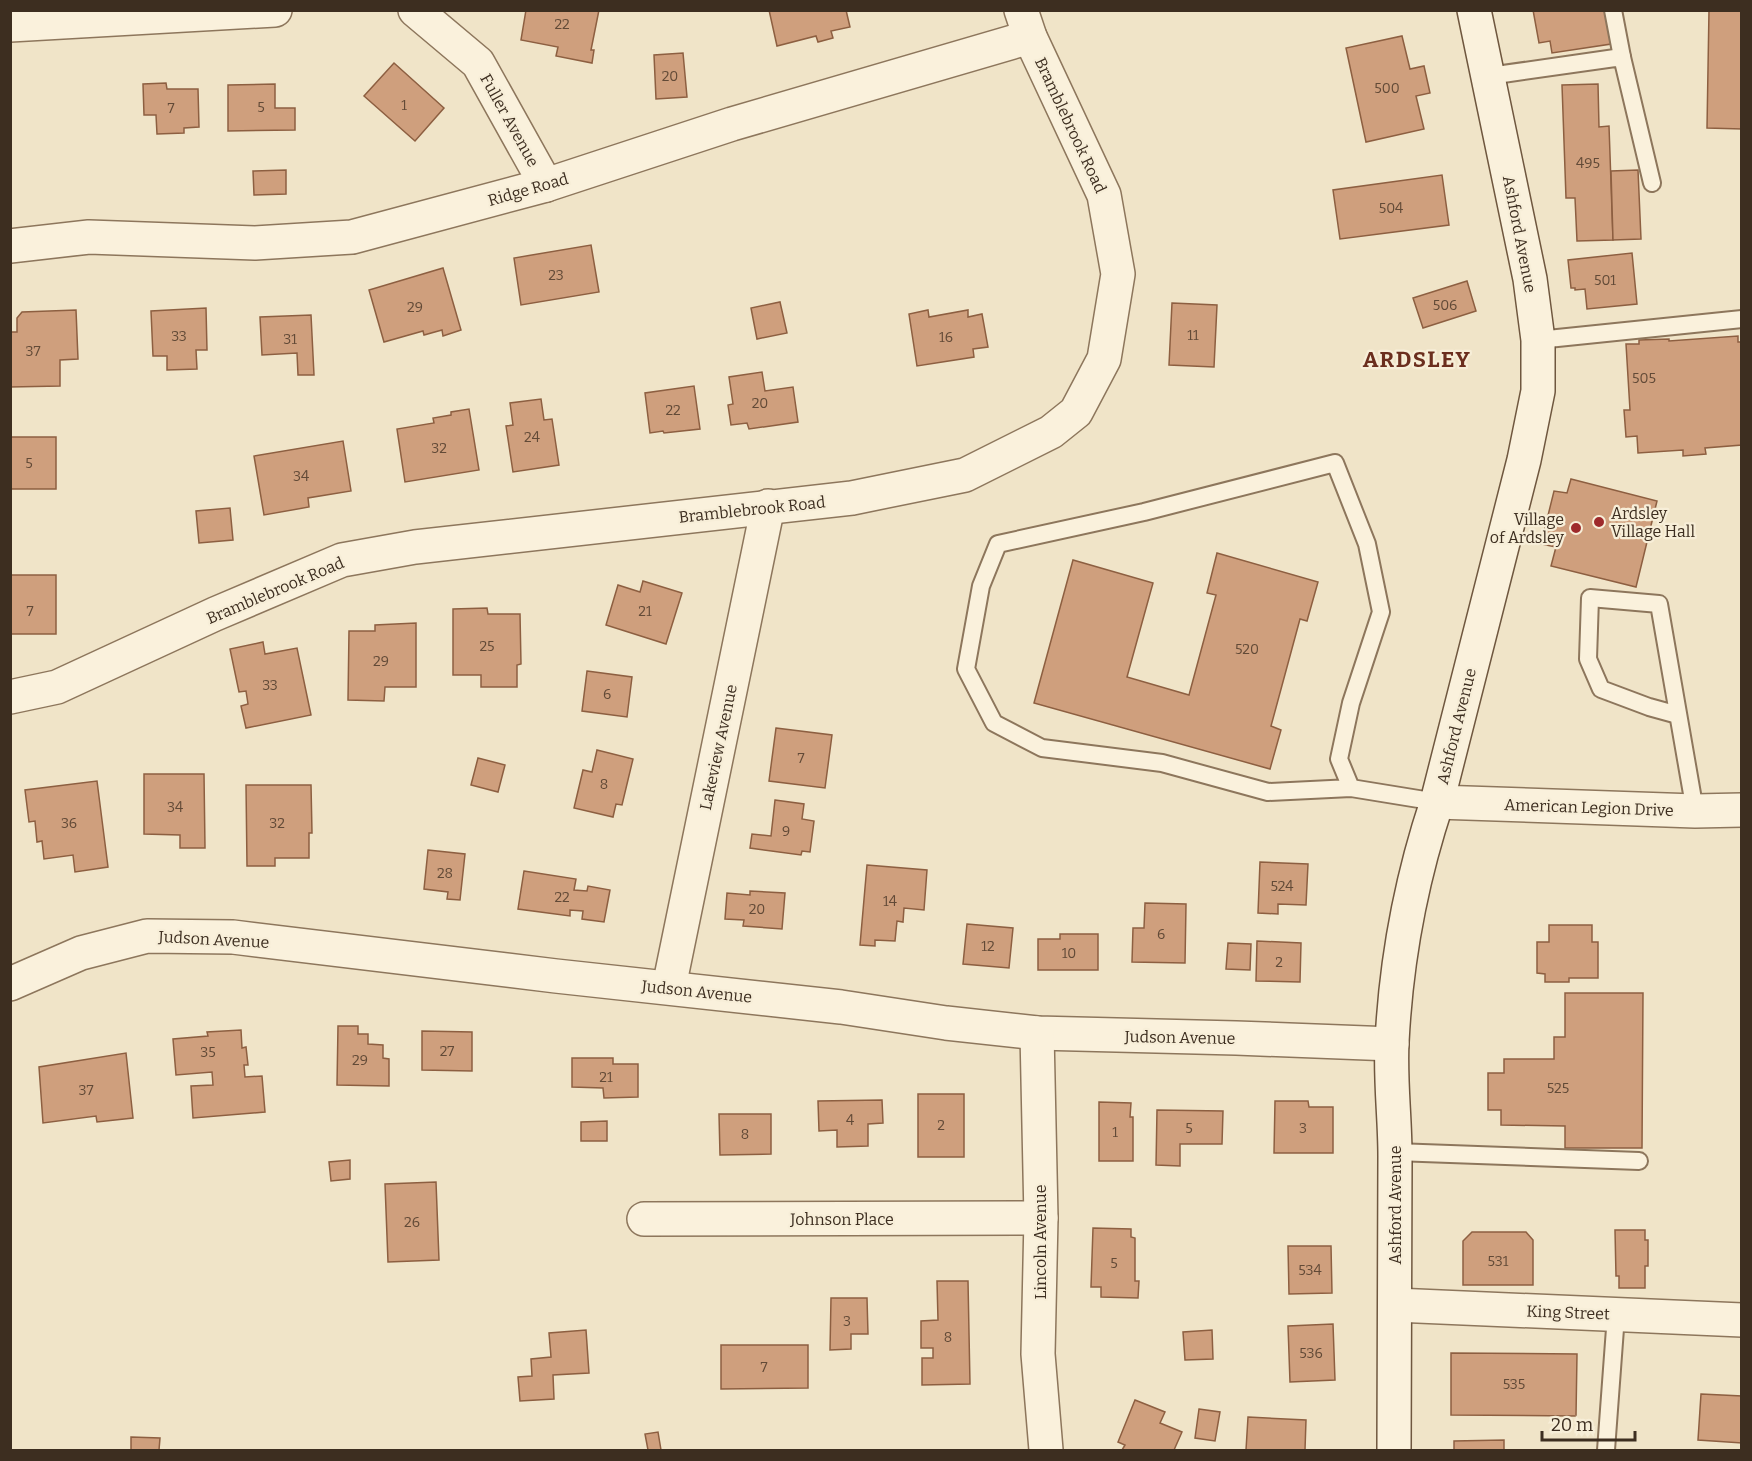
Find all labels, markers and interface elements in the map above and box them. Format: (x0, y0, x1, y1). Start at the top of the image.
house number: 22 (554, 16, 570, 33)
street label: Bramblebrook Road (1031, 54, 1111, 197)
house number: 20 (662, 68, 678, 85)
street label: Fuller Avenue (476, 70, 543, 170)
house number: 500 (1374, 80, 1400, 97)
house number: 1 (401, 97, 407, 114)
house number: 5 (257, 99, 265, 116)
house number: 7 (167, 100, 175, 117)
house number: 495 (1576, 155, 1600, 172)
street label: Ridge Road (486, 169, 571, 210)
street label: Ashford Avenue (1499, 174, 1540, 294)
house number: 504 (1379, 200, 1403, 217)
house number: 23 (548, 267, 564, 284)
house number: 501 (1594, 272, 1616, 289)
house number: 506 (1433, 297, 1457, 314)
house number: 29 (407, 299, 423, 316)
house number: 11 (1187, 327, 1199, 344)
house number: 33 (171, 328, 187, 345)
house number: 16 (939, 329, 953, 346)
house number: 31 (283, 331, 297, 348)
house number: 37 (25, 343, 41, 360)
district label: ARDSLEY (1363, 346, 1471, 373)
house number: 505 (1632, 370, 1656, 387)
house number: 20 (752, 395, 768, 412)
house number: 22 (665, 402, 681, 419)
house number: 24 (524, 429, 540, 446)
house number: 32 (431, 440, 447, 457)
house number: 5 (25, 455, 33, 472)
house number: 34 (293, 468, 309, 485)
street label: Bramblebrook Road (678, 492, 827, 527)
place label: Ardsley Village Hall (1611, 504, 1695, 541)
place label: Village of Ardsley (1490, 510, 1565, 547)
marker: Ardsley Village Hall (1592, 515, 1606, 529)
marker: Village of Ardsley (1569, 521, 1583, 535)
street label: Bramblebrook Road (204, 553, 347, 628)
house number: 7 (26, 603, 34, 620)
house number: 21 (638, 603, 652, 620)
house number: 25 (479, 638, 495, 655)
house number: 520 (1235, 641, 1259, 658)
house number: 29 (373, 653, 389, 670)
street label: Ashford Avenue (1433, 666, 1480, 786)
house number: 33 (262, 677, 278, 694)
street label: Lakeview Avenue (696, 682, 741, 812)
house number: 6 (603, 686, 611, 703)
house number: 7 (797, 750, 805, 767)
house number: 8 (600, 776, 608, 793)
street label: American Legion Drive (1504, 795, 1674, 820)
house number: 34 (167, 799, 183, 816)
house number: 36 (61, 815, 77, 832)
house number: 32 (269, 815, 285, 832)
house number: 9 (782, 823, 790, 840)
house number: 28 (437, 865, 453, 882)
house number: 524 (1270, 878, 1294, 895)
house number: 22 (554, 889, 570, 906)
house number: 14 (883, 893, 897, 910)
house number: 20 (749, 901, 765, 918)
house number: 6 (1157, 926, 1165, 943)
street label: Judson Avenue (157, 927, 270, 952)
house number: 12 (981, 938, 995, 955)
house number: 10 (1062, 945, 1076, 962)
house number: 2 (1275, 954, 1283, 971)
street label: Judson Avenue (640, 976, 753, 1007)
street label: Judson Avenue (1123, 1027, 1236, 1048)
house number: 27 (440, 1043, 454, 1060)
house number: 35 (200, 1044, 216, 1061)
house number: 29 (352, 1052, 368, 1069)
house number: 21 (599, 1069, 613, 1086)
house number: 525 (1547, 1080, 1569, 1097)
house number: 37 (78, 1082, 94, 1099)
house number: 4 (846, 1112, 854, 1129)
house number: 2 (937, 1117, 945, 1134)
house number: 5 (1185, 1120, 1193, 1137)
house number: 3 (1299, 1120, 1307, 1137)
house number: 1 (1112, 1124, 1118, 1141)
house number: 8 (741, 1126, 749, 1143)
street label: Ashford Avenue (1386, 1146, 1405, 1264)
street label: Lincoln Avenue (1031, 1185, 1050, 1299)
street label: Johnson Place (789, 1210, 894, 1229)
house number: 26 (404, 1214, 420, 1231)
house number: 531 (1488, 1253, 1509, 1270)
house number: 5 (1110, 1255, 1118, 1272)
house number: 534 (1298, 1262, 1322, 1279)
street label: King Street (1526, 1302, 1610, 1323)
house number: 3 (843, 1313, 851, 1330)
house number: 8 (944, 1329, 952, 1346)
house number: 536 (1299, 1345, 1323, 1362)
house number: 7 (760, 1359, 768, 1376)
house number: 535 (1503, 1376, 1525, 1393)
scale bar (1542, 1404, 1635, 1442)
text: 20 m (1551, 1414, 1593, 1436)

